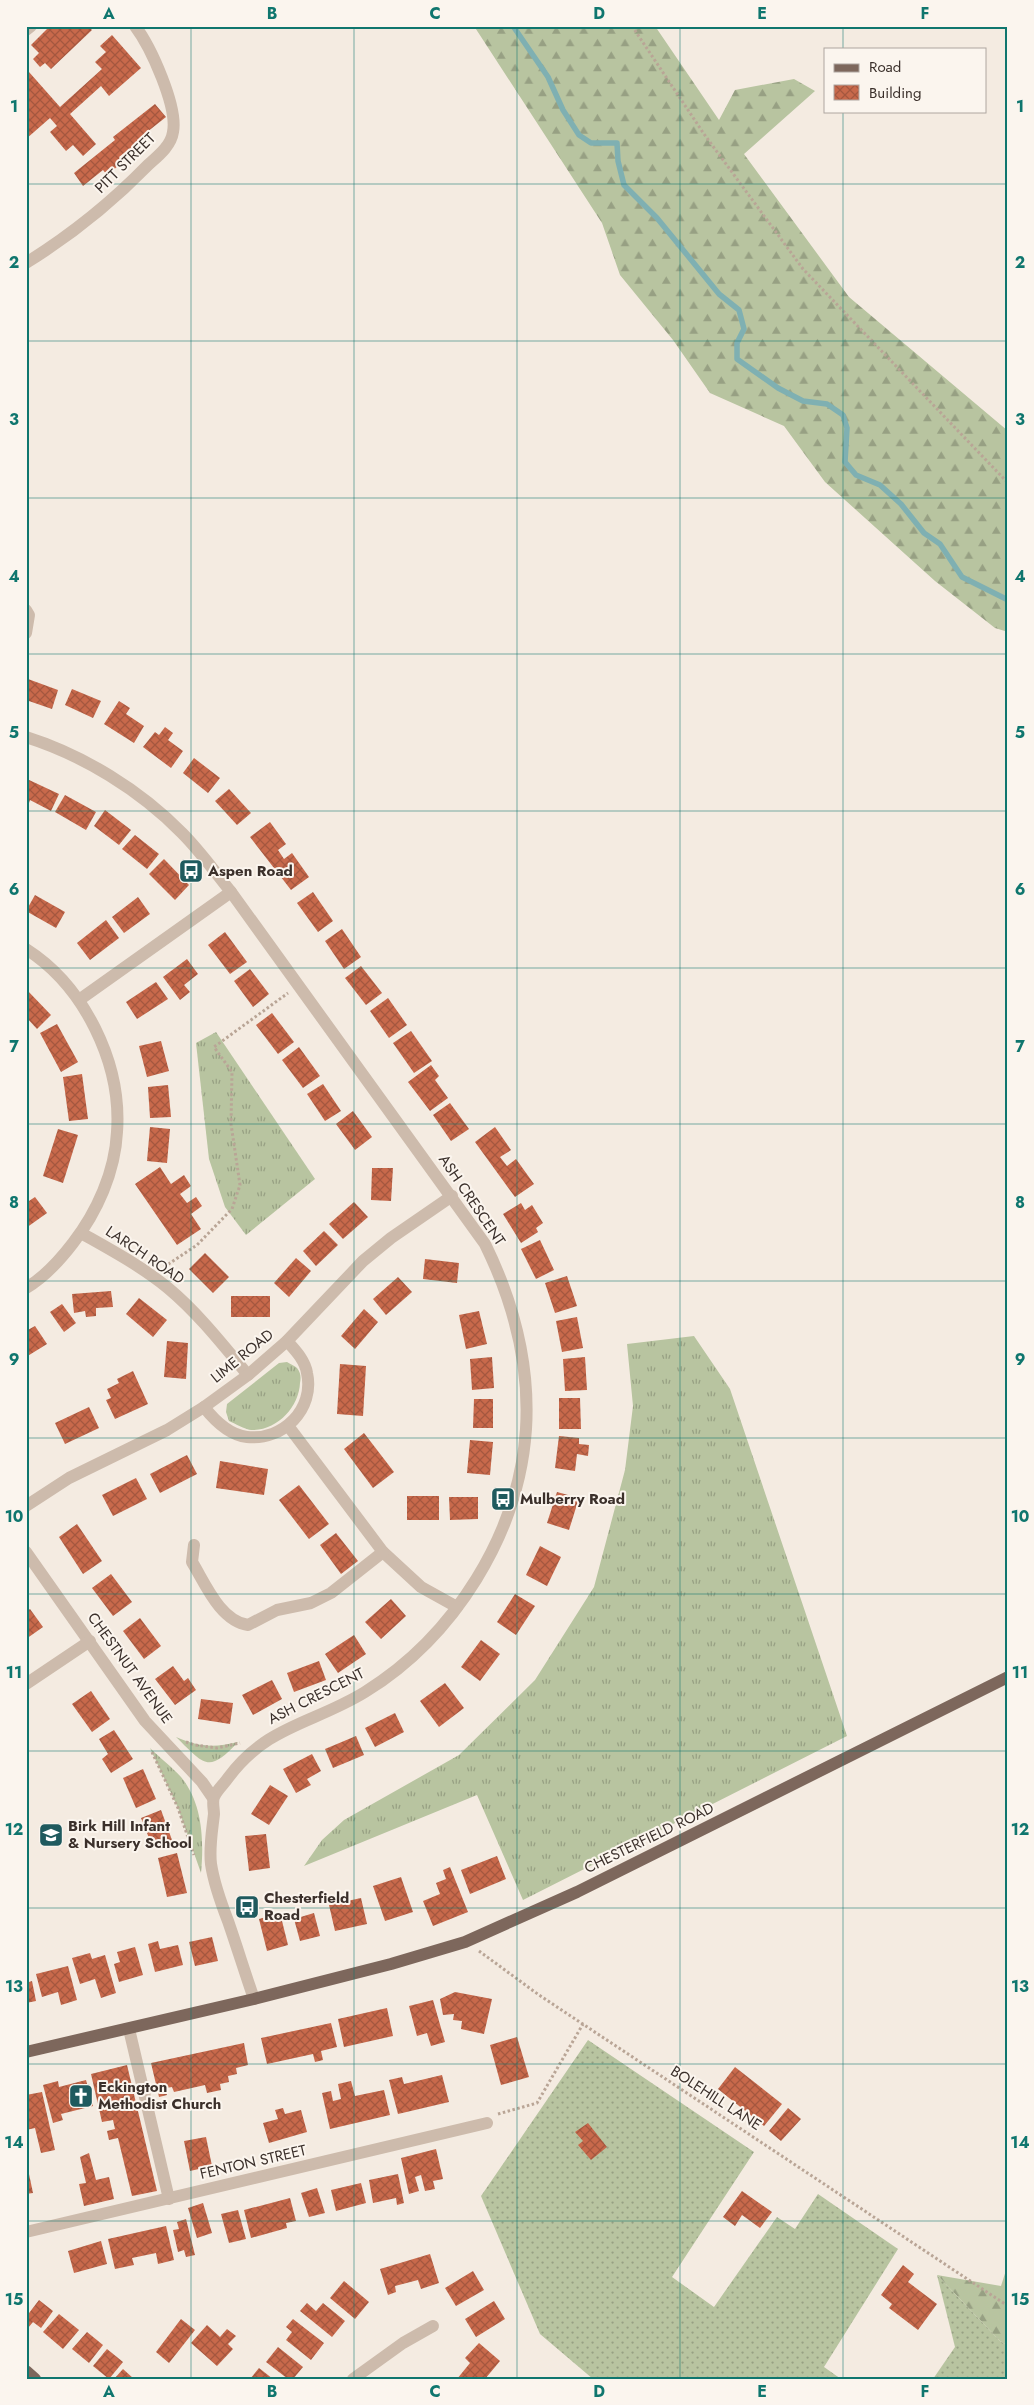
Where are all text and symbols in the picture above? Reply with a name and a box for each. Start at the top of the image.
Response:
text: A [102,2,115,25]
text: B [267,2,277,25]
text: C [429,2,441,25]
text: D [593,2,605,25]
text: E [757,2,767,25]
text: F [921,2,929,25]
legend [824,48,986,112]
text: Road [869,56,901,78]
text: Building [869,82,921,104]
text: 1 [10,95,18,118]
text: 1 [1016,95,1024,118]
street label: PITT STREET [90,128,160,198]
text: 2 [9,251,19,274]
text: 2 [1015,251,1025,274]
text: 3 [9,408,19,431]
text: 3 [1015,408,1025,431]
text: 4 [8,565,20,588]
text: 4 [1014,565,1026,588]
text: 5 [9,721,19,744]
text: 5 [1015,721,1025,744]
bus stop icon: Aspen Road [178,858,204,884]
place label: Aspen Road [207,860,293,882]
text: 6 [9,878,19,901]
text: 6 [1015,878,1025,901]
text: 7 [9,1035,19,1058]
text: 7 [1015,1035,1025,1058]
street label: ASH CRESCENT [433,1150,511,1250]
text: 8 [9,1191,19,1214]
text: 8 [1015,1191,1025,1214]
street label: LARCH ROAD [101,1220,189,1290]
street label: LIME ROAD [206,1324,278,1388]
text: 9 [9,1348,19,1371]
text: 9 [1015,1348,1025,1371]
bus stop icon: Mulberry Road [490,1486,516,1512]
place label: Mulberry Road [520,1488,625,1510]
text: 10 [5,1505,23,1528]
text: 10 [1011,1505,1029,1528]
street label: CHESTNUT AVENUE [82,1608,178,1728]
text: 11 [6,1661,22,1684]
text: 11 [1012,1661,1028,1684]
street label: ASH CRESCENT [264,1662,368,1730]
street label: CHESTERFIELD ROAD [580,1797,718,1879]
place label: Birk Hill Infant & Nursery School [68,1815,192,1854]
text: 12 [5,1818,23,1841]
text: 12 [1011,1818,1029,1841]
school or university icon: Birk Hill Infant & Nursery School [38,1822,64,1848]
place label: Chesterfield Road [264,1887,349,1926]
bus stop icon: Chesterfield Road [234,1894,260,1920]
text: 13 [5,1975,23,1998]
text: 13 [1011,1975,1029,1998]
street label: BOLEHILL LANE [666,2060,766,2136]
place label: Eckington Methodist Church [98,2076,221,2115]
church icon: Eckington Methodist Church [68,2083,94,2109]
text: 14 [4,2131,24,2154]
text: 14 [1010,2131,1030,2154]
street label: FENTON STREET [198,2139,308,2185]
text: 15 [5,2288,23,2311]
text: 15 [1011,2288,1029,2311]
text: A [102,2380,115,2403]
text: B [267,2380,277,2403]
text: C [429,2380,441,2403]
text: D [593,2380,605,2403]
text: E [757,2380,767,2403]
text: F [921,2380,929,2403]

